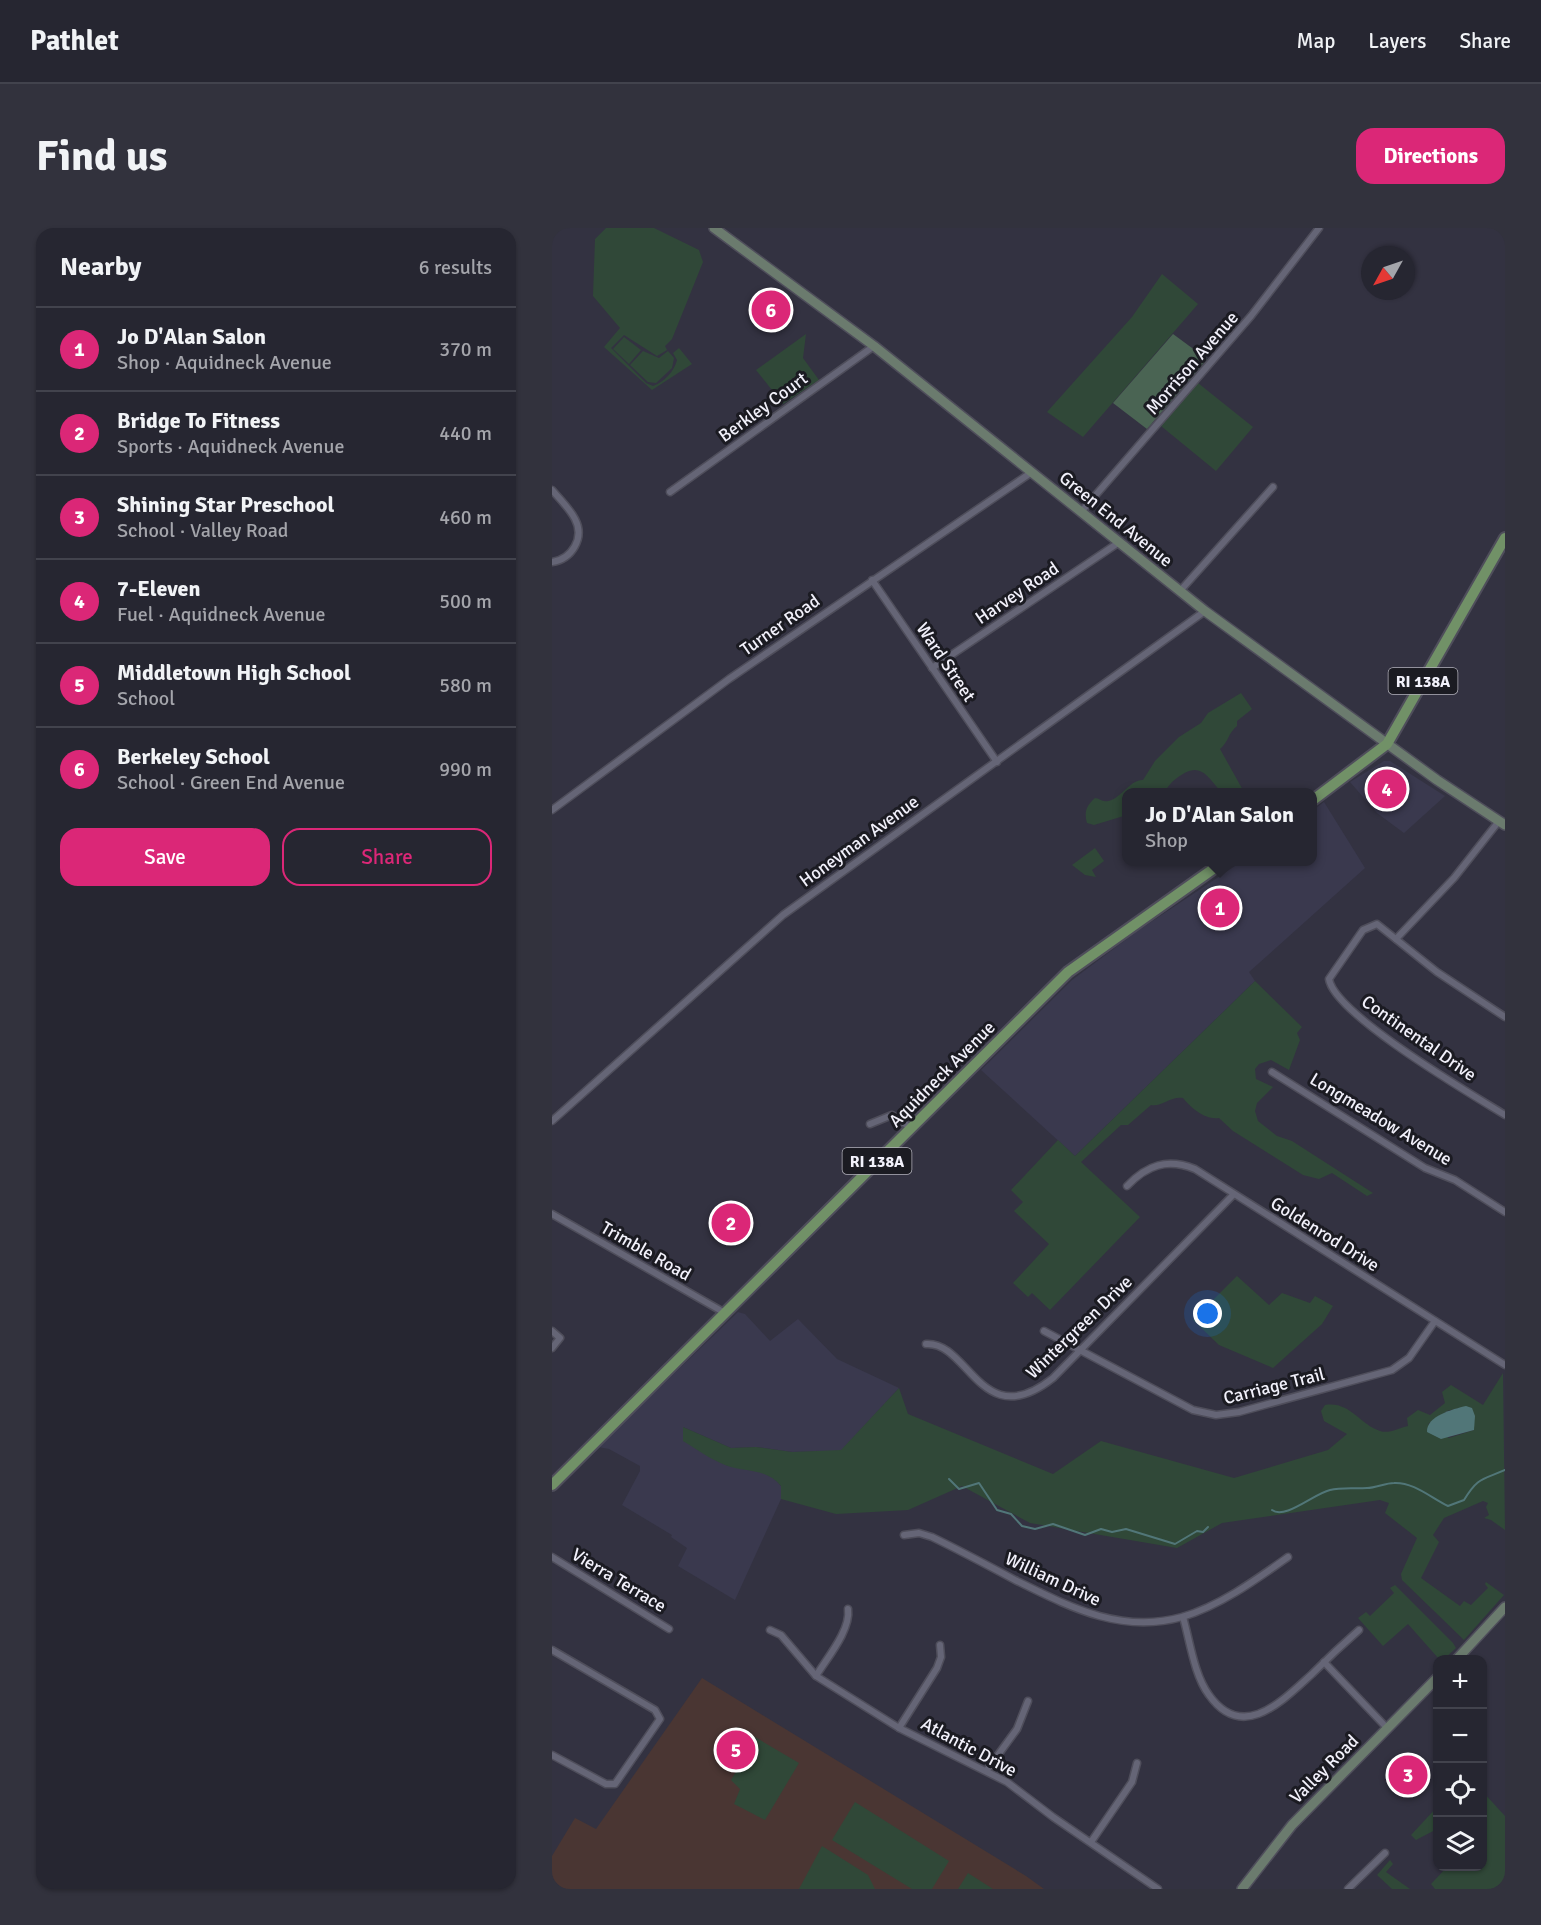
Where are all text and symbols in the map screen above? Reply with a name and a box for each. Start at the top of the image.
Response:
text: Pathlet [30,24,119,58]
text: Map [1297,28,1335,54]
text: Layers [1368,28,1426,54]
text: Share [1459,28,1511,54]
button: Directions [1356,128,1505,184]
text: Find us [36,131,167,182]
north arrow [1361,246,1415,300]
text: Nearby [60,251,141,283]
text: 6 results [419,255,492,280]
pin: 6 [752,288,790,332]
street label: Morrison Avenue [1141,307,1243,419]
text: Jo D'Alan Salon [117,323,266,350]
text: 1 [74,337,85,362]
text: 370 m [439,337,492,362]
text: Shop · Aquidneck Avenue [117,350,332,375]
street label: Berkley Court [714,367,812,447]
text: Bridge To Fitness [117,407,280,434]
text: 2 [74,421,85,446]
text: 440 m [439,421,492,446]
text: Sports · Aquidneck Avenue [117,434,344,459]
street label: Green End Avenue [1055,467,1177,571]
text: Shining Star Preschool [117,491,334,518]
text: 3 [74,505,85,530]
text: 460 m [439,505,492,530]
text: School · Valley Road [117,518,288,543]
street label: Harvey Road [971,557,1063,629]
text: 7-Eleven [117,575,200,602]
text: 4 [74,589,85,614]
text: 500 m [439,589,492,614]
street label: Turner Road [736,590,824,660]
text: Fuel · Aquidneck Avenue [117,602,325,627]
street label: Ward Street [912,618,980,706]
text: Middletown High School [117,659,351,686]
road number: RI 138A [1388,668,1458,694]
text: 5 [74,673,85,698]
text: 580 m [439,673,492,698]
text: School [117,686,175,711]
text: Berkeley School [117,743,270,770]
text: 6 [74,757,85,782]
text: 990 m [439,757,492,782]
pin: 4 [1368,766,1406,812]
text: School · Green End Avenue [117,770,345,795]
popup [1122,788,1317,866]
street label: Honeyman Avenue [795,790,923,892]
text: Jo D'Alan Salon [1145,801,1294,828]
button: Save [60,828,270,886]
button: Share [282,828,492,886]
text: Shop [1145,828,1188,853]
pin: 1 [1200,886,1240,930]
street label: Continental Drive [1357,990,1481,1086]
street label: Aquidneck Avenue [884,1016,1000,1132]
street label: Longmeadow Avenue [1306,1068,1456,1170]
road number: RI 138A [842,1148,912,1174]
street label: Goldenrod Drive [1267,1192,1383,1276]
pin: 2 [712,1200,750,1246]
street label: Trimble Road [597,1216,695,1286]
street label: Wintergreen Drive [1021,1271,1137,1383]
your location [1193,1299,1222,1328]
street label: Carriage Trail [1221,1363,1327,1409]
street label: Vierra Terrace [568,1543,670,1617]
street label: William Drive [1002,1547,1104,1611]
map controls [1433,1655,1487,1871]
button: + [1433,1655,1487,1709]
button: − [1433,1709,1487,1763]
street label: Atlantic Drive [917,1713,1021,1781]
pin: 5 [716,1728,756,1772]
street label: Valley Road [1285,1730,1363,1808]
pin: 3 [1388,1752,1428,1798]
button: locate [1433,1763,1487,1817]
button: layers [1433,1817,1487,1871]

